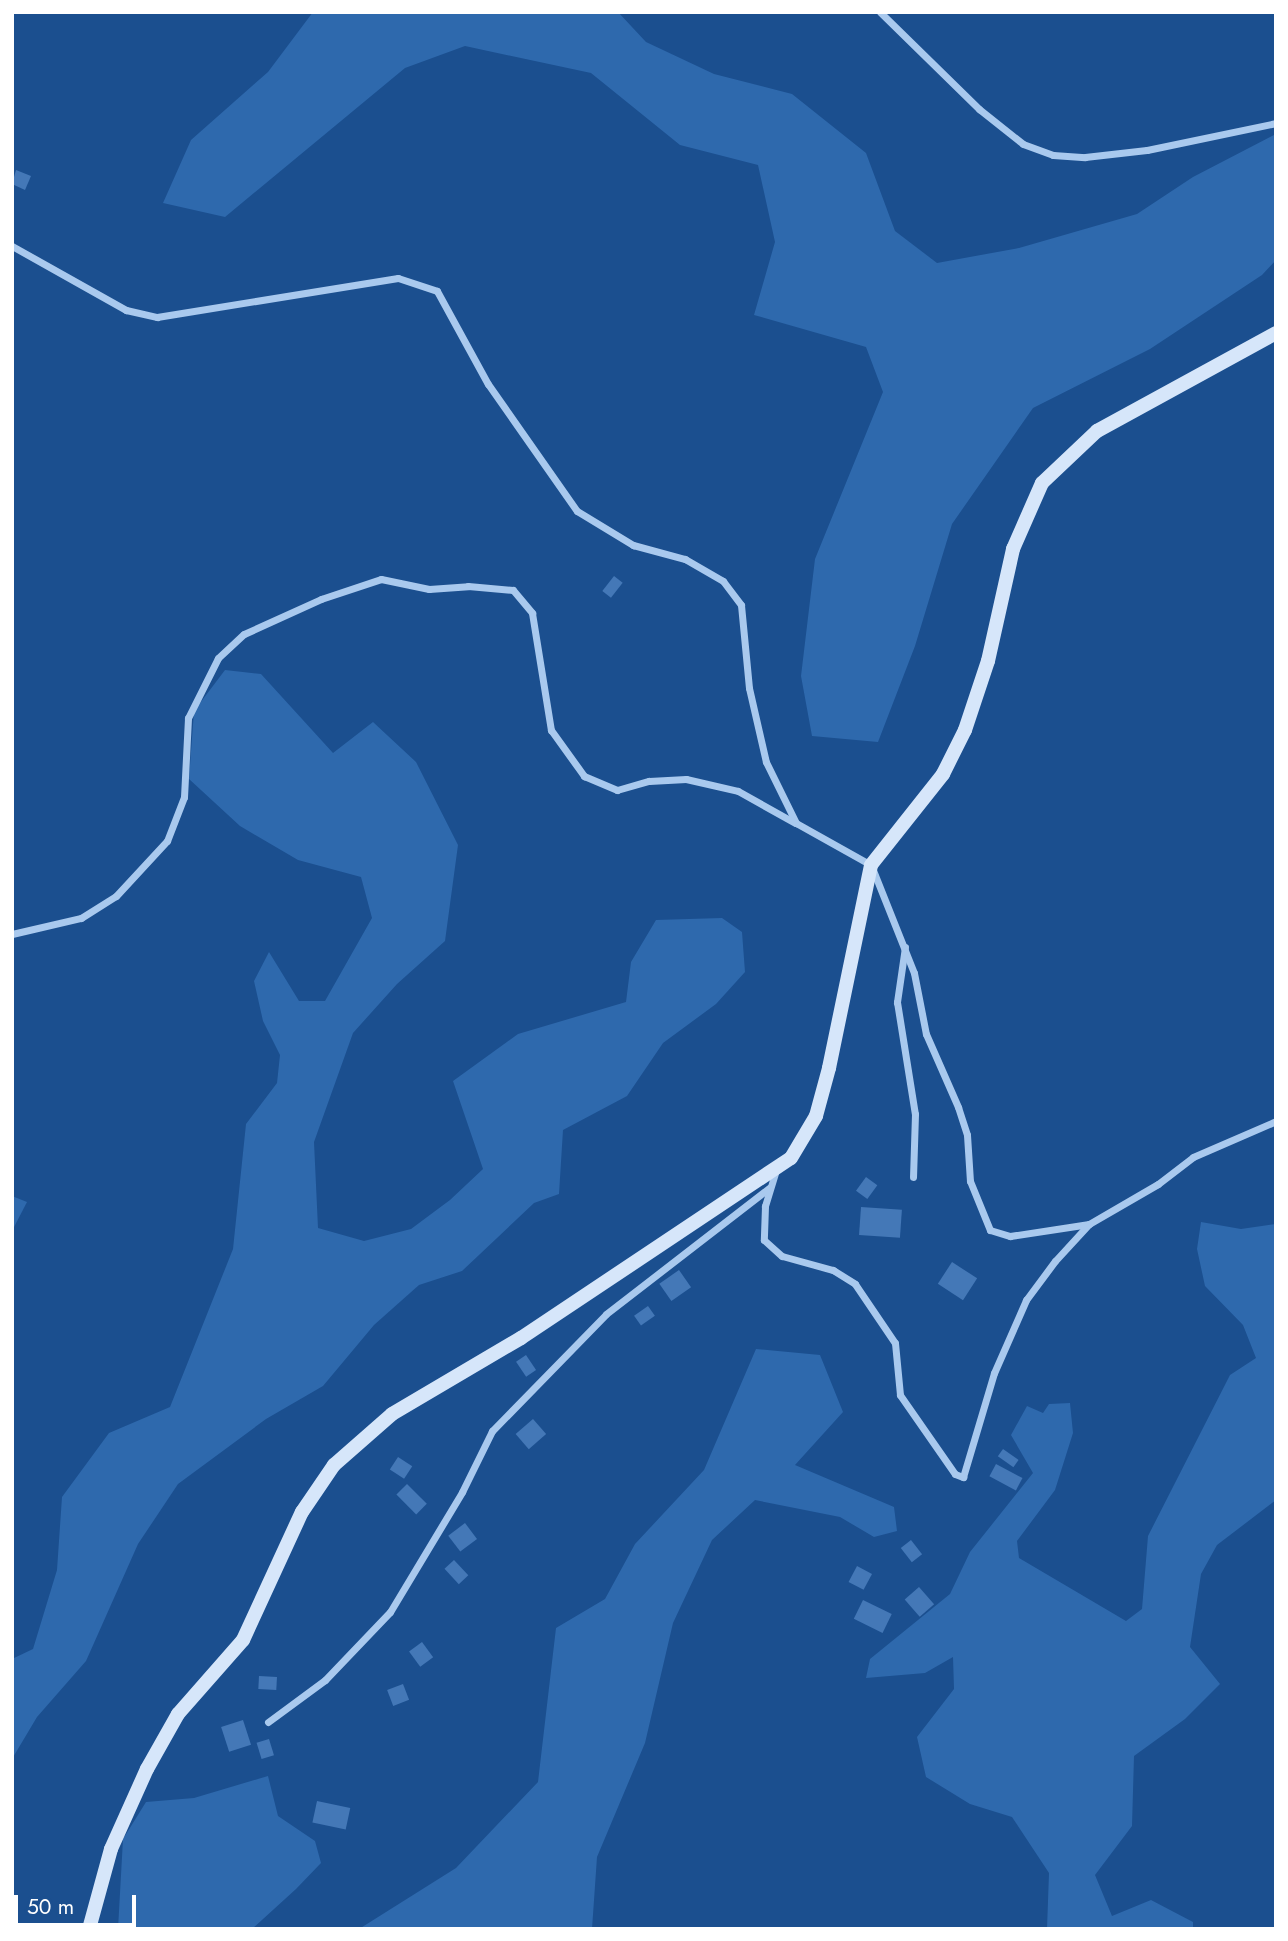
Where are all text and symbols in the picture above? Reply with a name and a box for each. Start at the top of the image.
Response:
scale bar [18,1882,140,1926]
text: 50 m [27,1892,74,1922]

